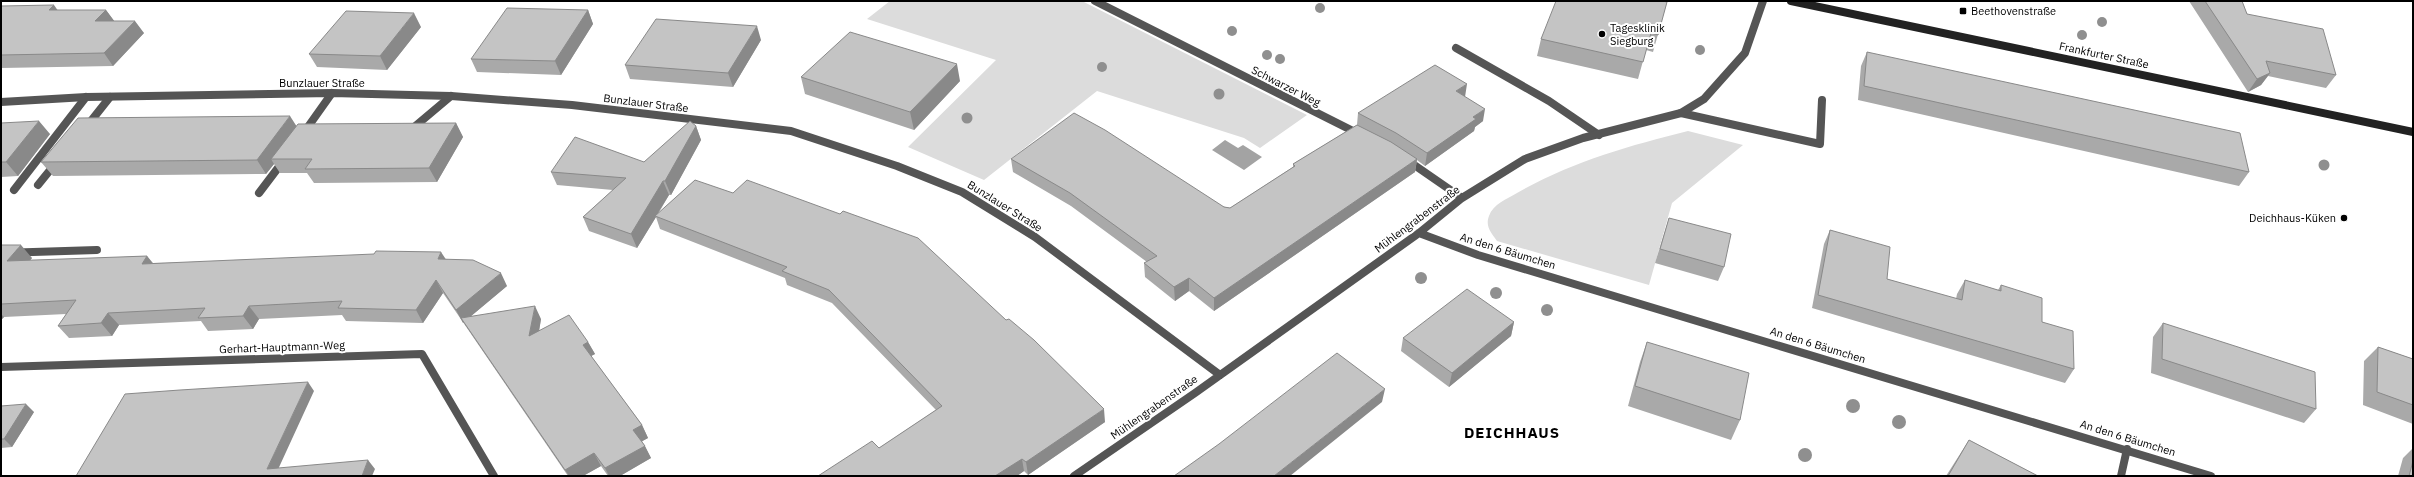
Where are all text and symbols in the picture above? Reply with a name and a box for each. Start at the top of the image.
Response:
place label: Beethovenstraße [1971,4,2056,18]
marker: Beethovenstraße [1958,6,1968,16]
place label: Tagesklinik Siegburg [1610,21,1665,48]
marker: Tagesklinik Siegburg [1597,29,1607,39]
street label: Frankfurter Straße [2058,39,2150,71]
street label: Schwarzer Weg [1249,63,1323,109]
street label: Bunzlauer Straße [279,76,365,90]
street label: Bunzlauer Straße [603,91,689,115]
street label: Bunzlauer Straße [965,177,1045,235]
street label: Mühlengrabenstraße [1372,182,1462,256]
place label: Deichhaus-Küken [2249,211,2336,225]
marker: Deichhaus-Küken [2339,213,2349,223]
street label: An den 6 Bäumchen [1458,230,1558,272]
street label: An den 6 Bäumchen [1768,324,1868,366]
street label: Gerhart-Hauptmann-Weg [219,338,345,356]
street label: Mühlengrabenstraße [1108,372,1200,442]
street label: An den 6 Bäumchen [2078,417,2178,459]
district label: DEICHHAUS [1464,423,1560,442]

